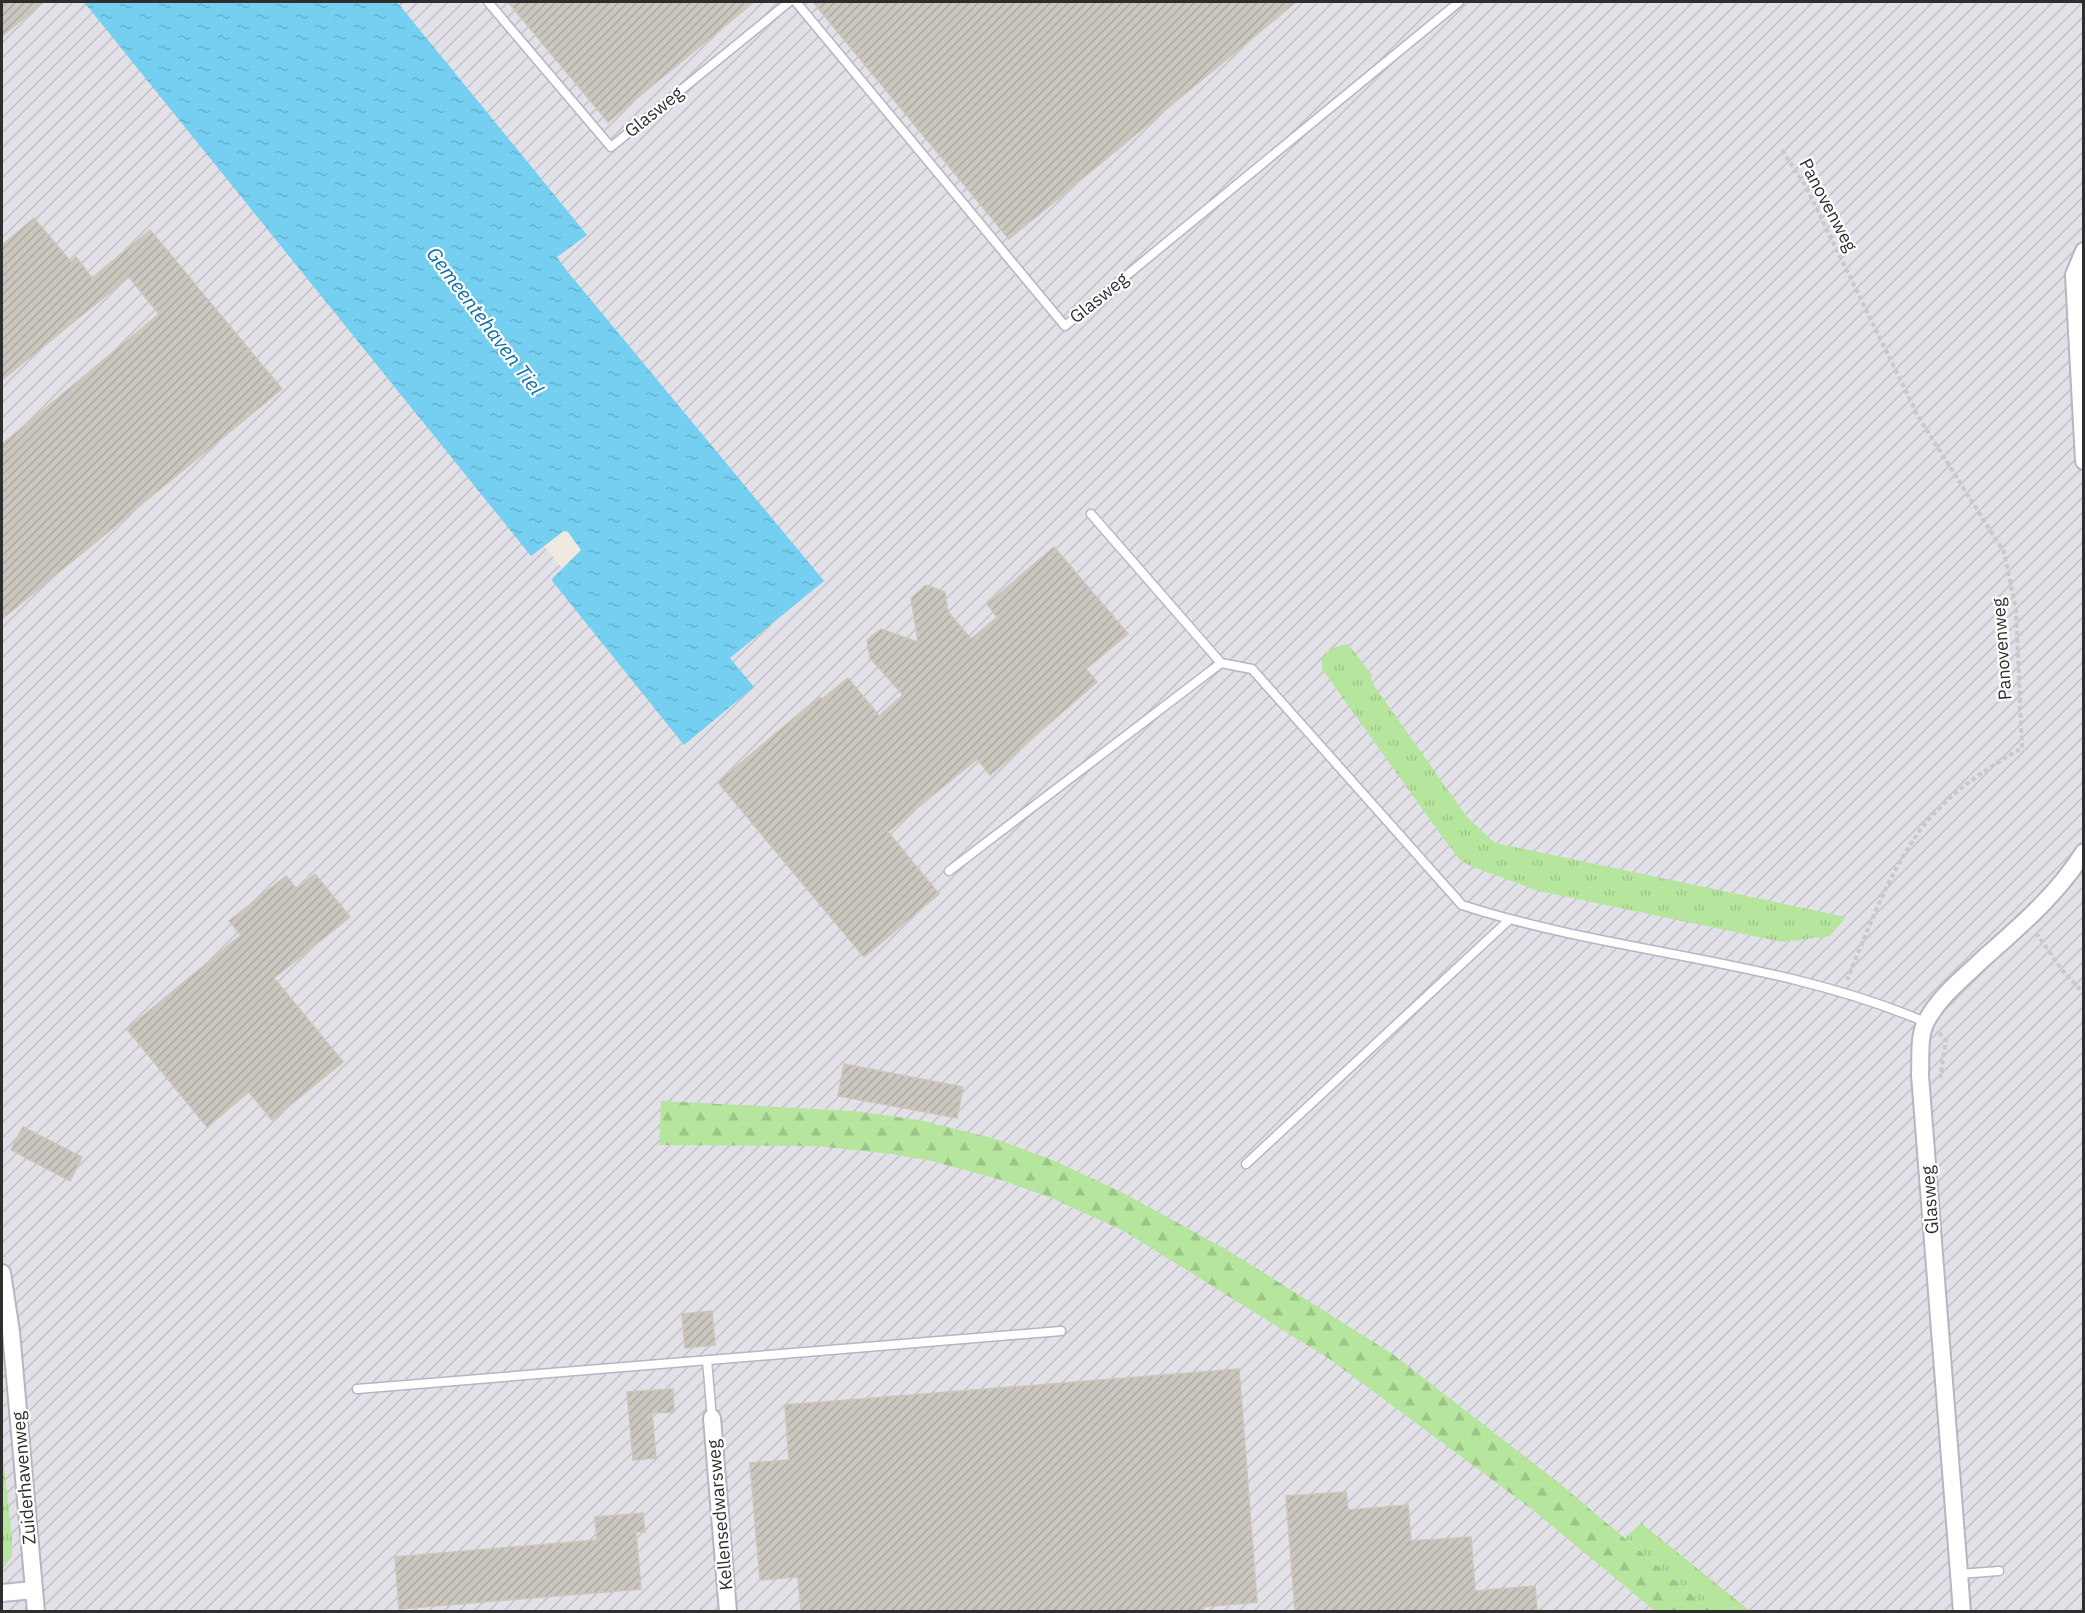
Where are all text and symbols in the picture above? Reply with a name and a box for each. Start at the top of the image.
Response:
street label: Glasweg [620,81,688,142]
street label: Panovenweg [1794,154,1863,256]
water label: Gemeentehaven Tiel [421,241,551,401]
street label: Glasweg [1065,267,1133,328]
street label: Panovenweg [1986,597,2017,701]
street label: Glasweg [1916,1164,1943,1235]
street label: Zuiderhavenweg [6,1410,41,1546]
street label: Kellensedwarsweg [701,1438,738,1591]

